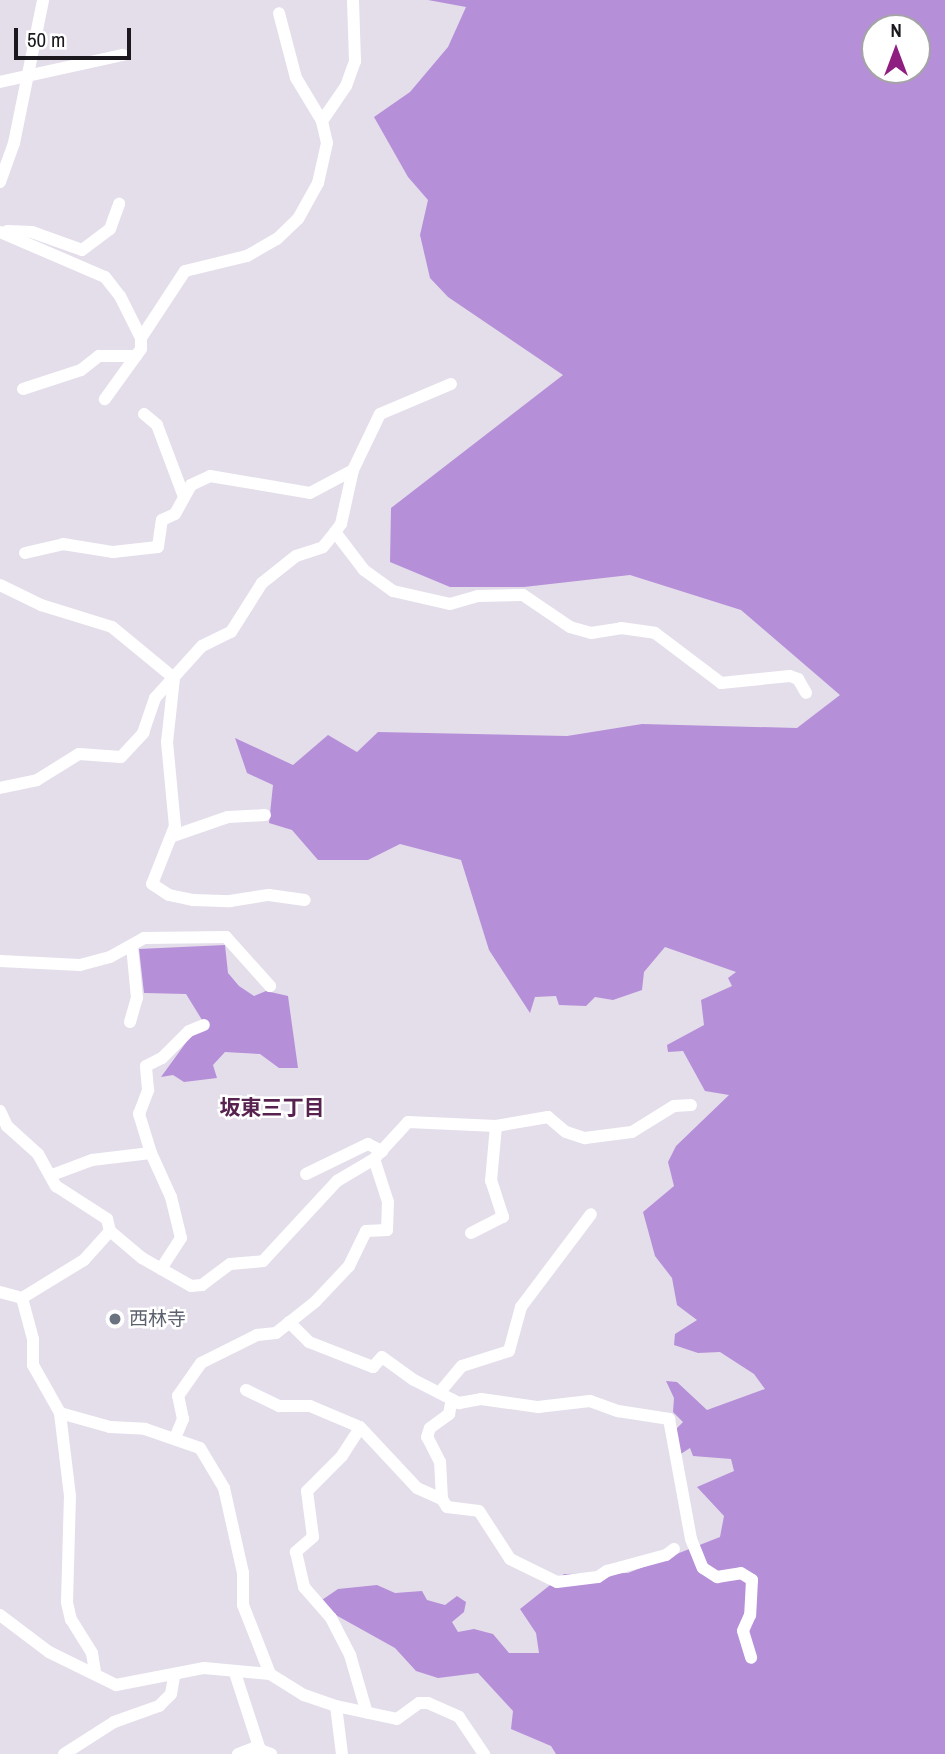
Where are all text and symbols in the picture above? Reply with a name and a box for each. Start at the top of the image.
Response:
scale bar [18,14,135,58]
north arrow [861,14,931,84]
text: N [890,17,902,43]
text: 50 m [27,25,65,54]
district label: 坂東三丁目 [220,1095,324,1121]
place label: 西林寺 [129,1308,186,1330]
marker: 西林寺 [107,1311,123,1327]

